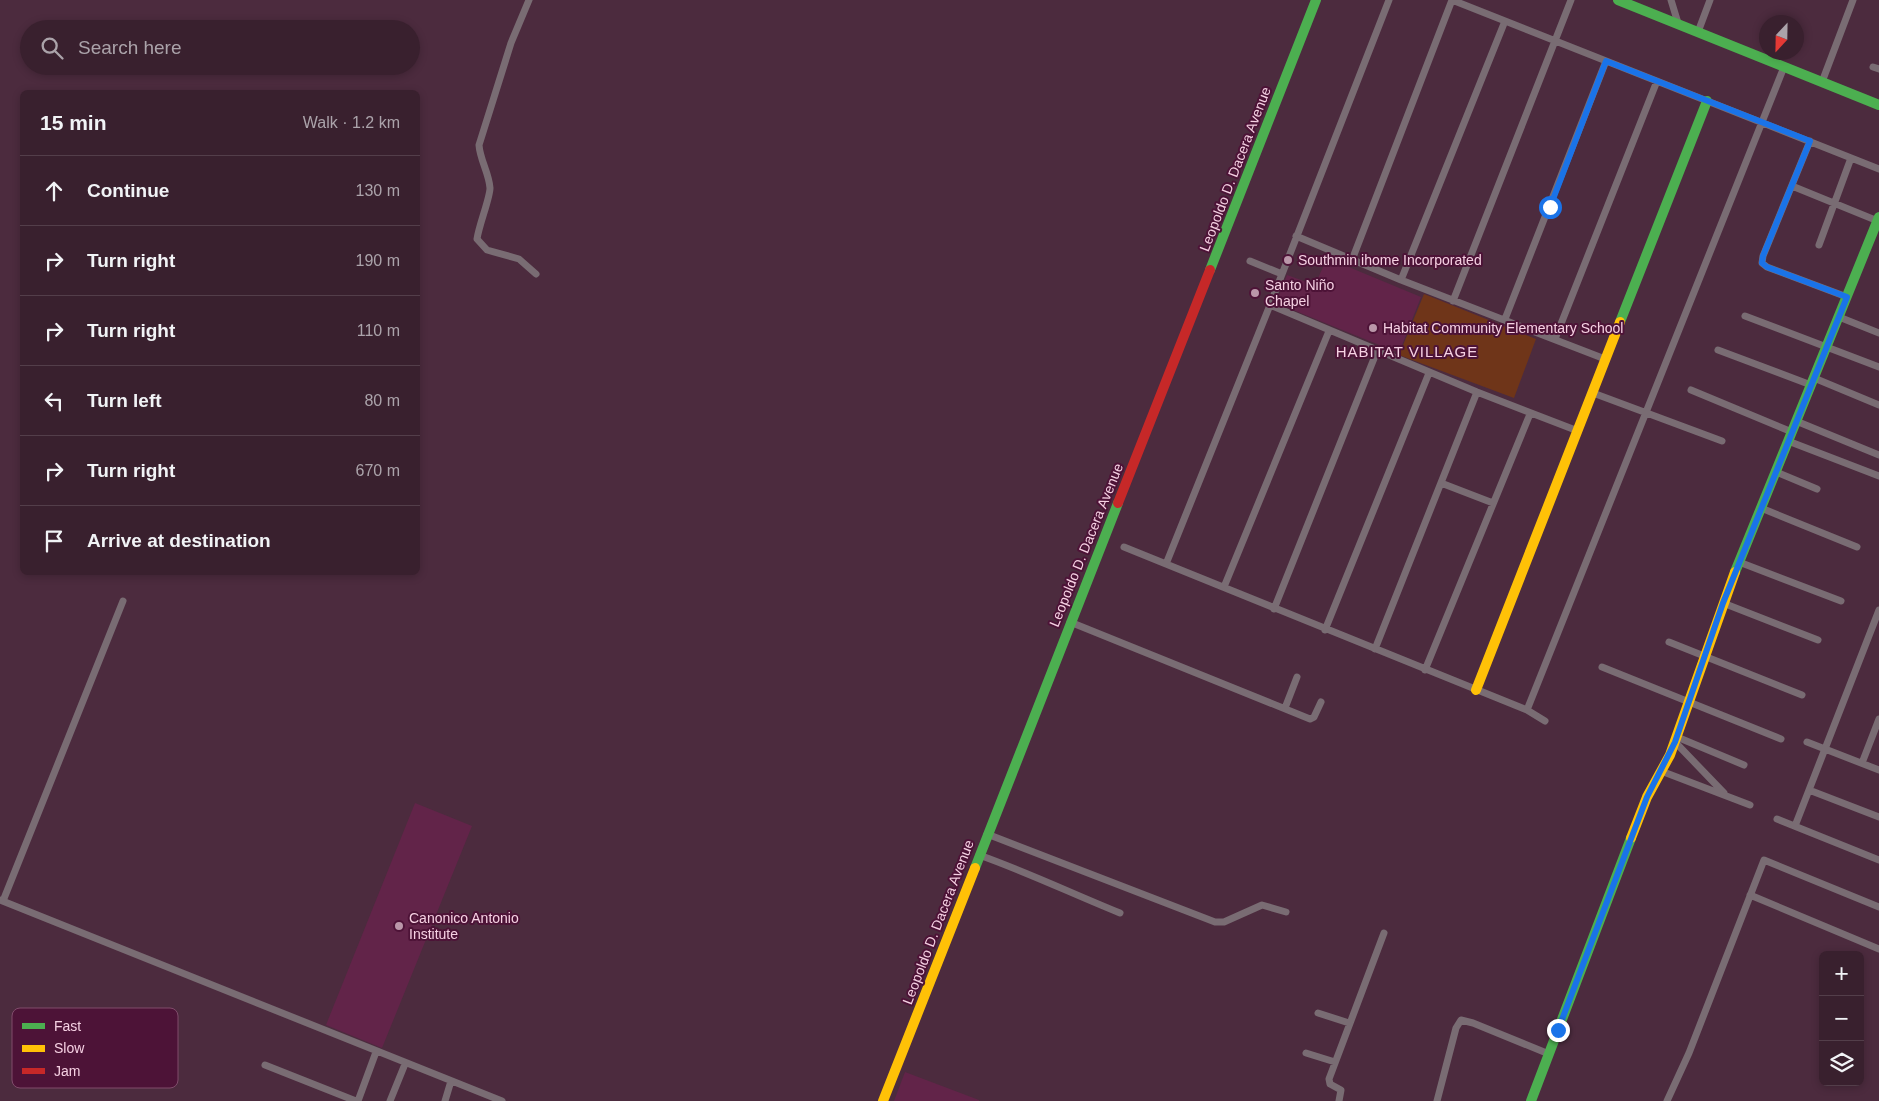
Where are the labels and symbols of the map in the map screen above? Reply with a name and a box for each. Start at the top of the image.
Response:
north arrow [1759,15,1804,60]
street label: Leopoldo D. Dacera Avenue [1196,84,1274,253]
route start [1539,196,1562,219]
place label: Southmin ihome Incorporated [1298,252,1482,268]
marker: Southmin ihome Incorporated [1282,254,1294,266]
place label: Santo Niño Chapel [1265,277,1334,309]
marker: Santo Niño Chapel [1249,287,1261,299]
place label: Habitat Community Elementary School [1383,320,1623,336]
marker: Habitat Community Elementary School [1367,322,1379,334]
district label: HABITAT VILLAGE [1336,343,1478,360]
street label: Leopoldo D. Dacera Avenue [1046,461,1126,629]
street label: Leopoldo D. Dacera Avenue [899,837,977,1006]
place label: Canonico Antonio Institute [409,910,519,942]
marker: Canonico Antonio Institute [393,920,405,932]
legend [12,1008,178,1088]
text: Fast [54,1018,81,1034]
route end [1547,1019,1570,1042]
text: Slow [54,1040,85,1056]
text: Jam [54,1063,80,1079]

